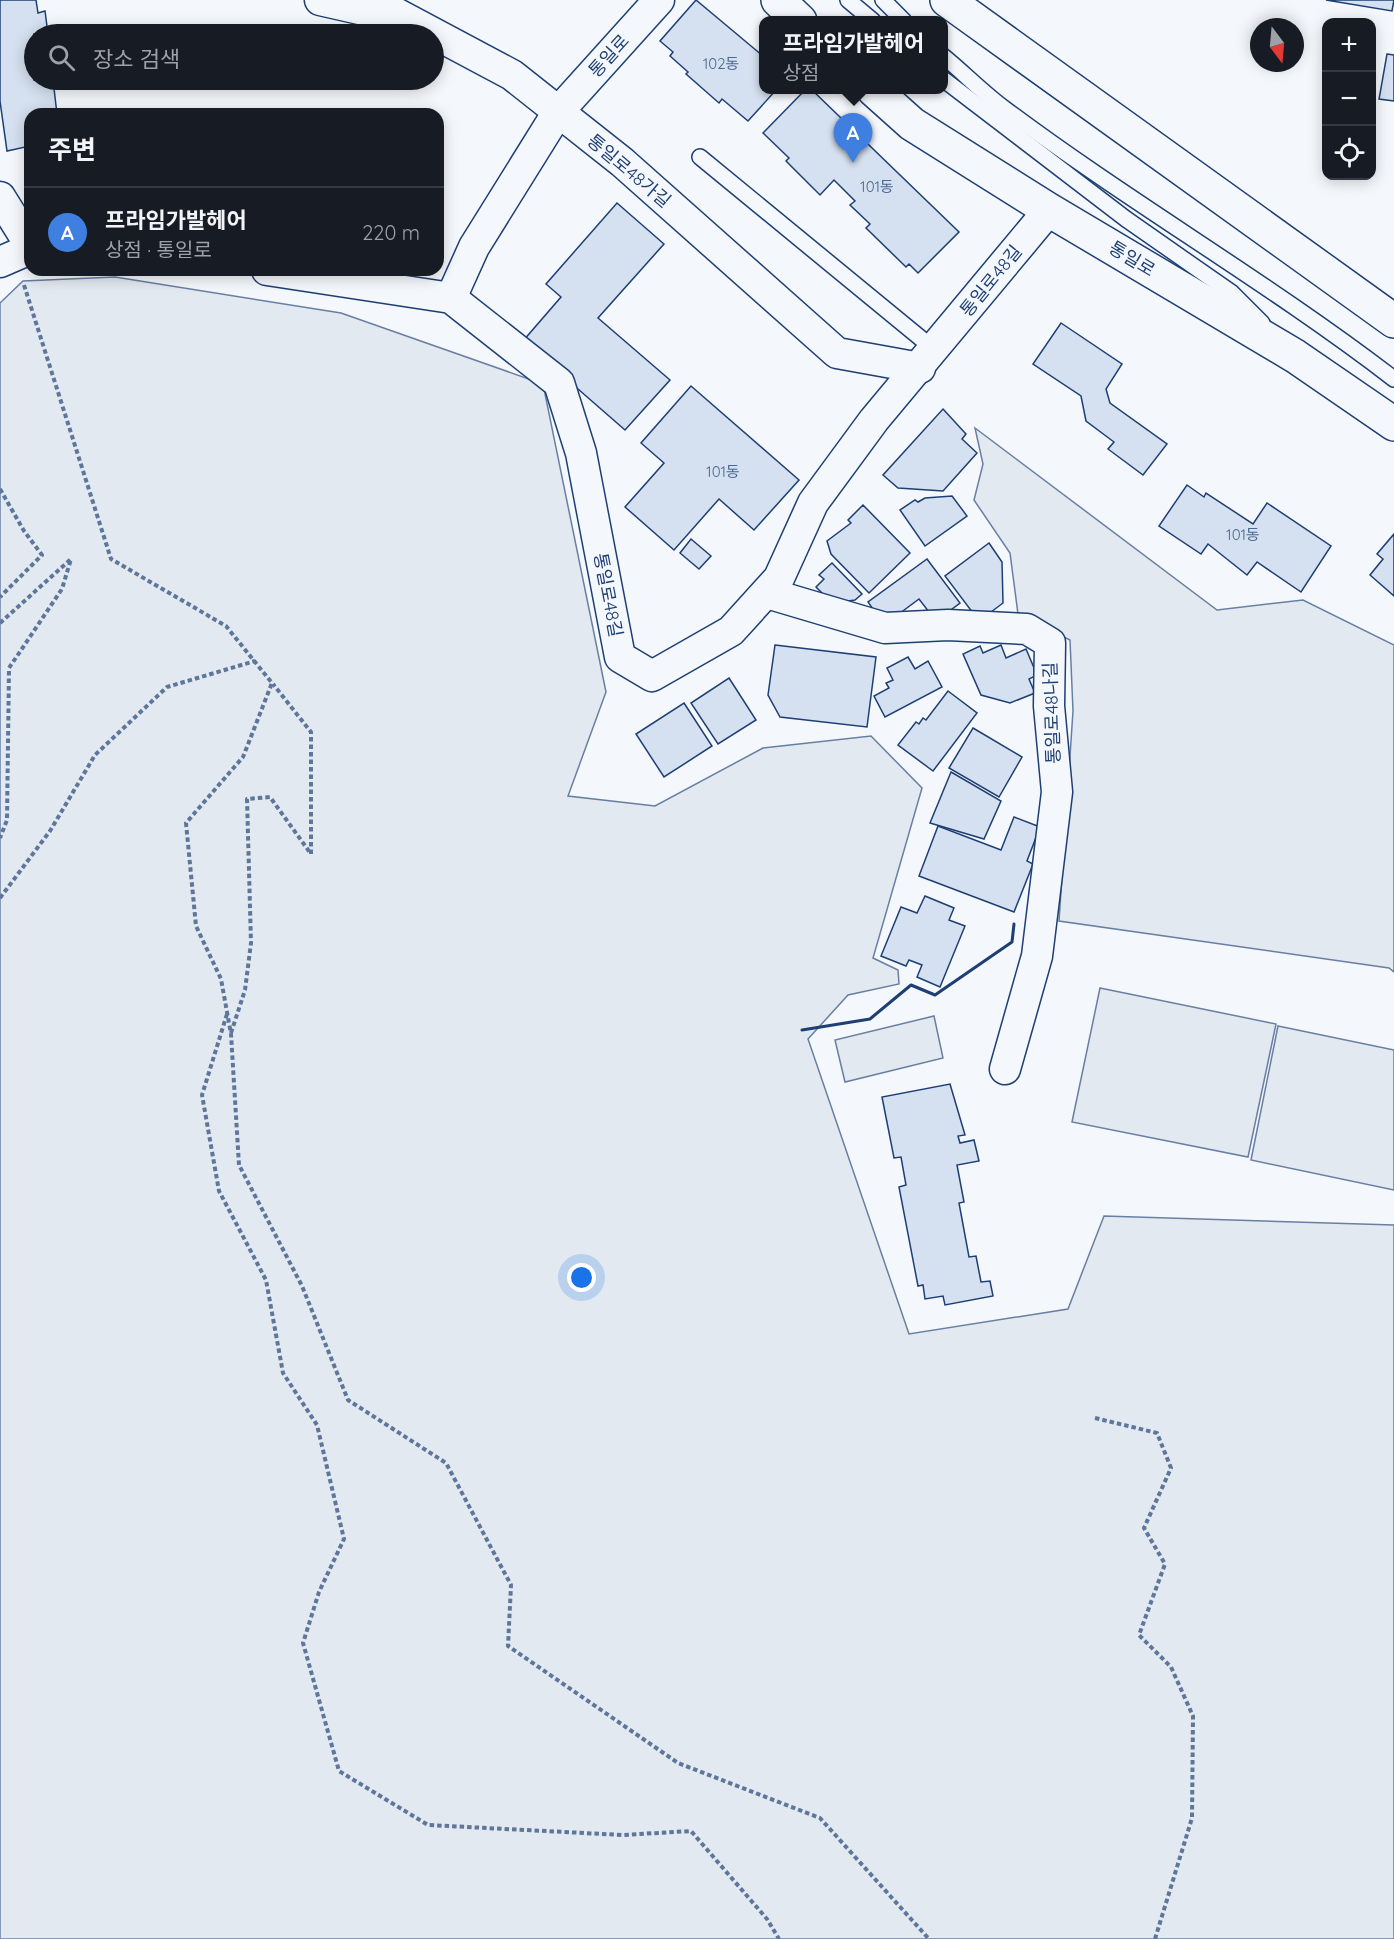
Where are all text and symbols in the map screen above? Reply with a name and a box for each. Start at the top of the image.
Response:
popup [759,16,948,94]
north arrow [1250,18,1304,72]
map controls [1322,18,1376,180]
button: + [1322,18,1376,72]
search box [24,24,444,90]
text: 프라임가발헤어 [783,29,924,57]
street label: 통일로 [583,30,634,82]
icon: search [45,41,78,74]
text: 장소 검색 [93,45,180,73]
house number: 102동 [703,54,739,73]
text: 상점 [783,60,819,85]
button: − [1322,72,1376,126]
pin: A [834,114,872,163]
button: locate [1322,126,1376,180]
street label: 통일로48가길 [583,129,676,212]
text: 주변 [48,133,96,166]
house number: 101동 [860,177,894,196]
text: 프라임가발헤어 [105,206,247,234]
text: A [61,220,74,245]
text: 220 m [362,220,420,245]
street label: 통일로 [1105,236,1159,281]
text: 상점 · 통일로 [105,237,212,262]
street label: 통일로48길 [955,240,1026,321]
house number: 101동 [706,462,740,481]
house number: 101동 [1226,525,1260,544]
street label: 통일로48길 [589,551,628,639]
street label: 통일로48나길 [1038,662,1065,764]
your location [567,1263,596,1292]

